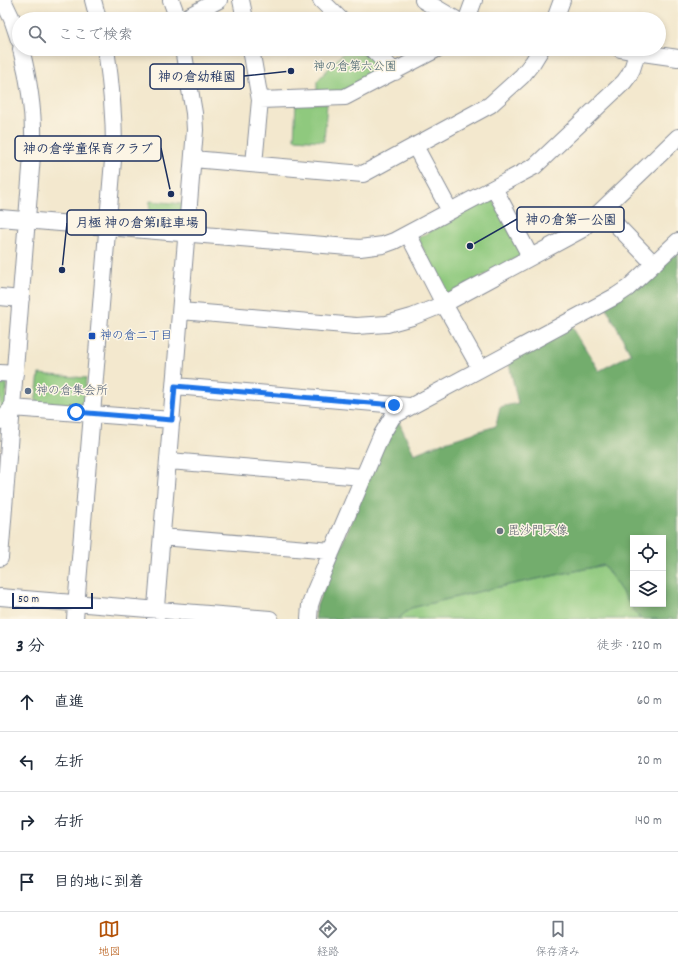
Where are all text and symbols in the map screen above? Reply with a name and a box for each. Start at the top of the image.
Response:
search box [12,12,666,56]
icon: search [26,23,48,45]
text: ここで検索 [58,25,133,47]
park label: 神の倉第六公園 [313,59,397,76]
callout: 神の倉幼稚園 [150,64,244,89]
text: 神の倉幼稚園 [158,69,236,88]
callout: 神の倉学童保育クラブ [15,136,161,161]
text: 神の倉学童保育クラブ [23,141,153,160]
callout: 神の倉第一公園 [517,207,624,232]
callout: 月極 神の倉第1駐車場 [67,210,206,235]
text: 神の倉第一公園 [525,212,617,231]
text: 月極 神の倉第1駐車場 [76,215,198,234]
place label: 神の倉二丁目 [100,328,172,345]
marker: 神の倉二丁目 [87,331,97,341]
place label: 神の倉集会所 [36,383,108,400]
marker: 神の倉集会所 [23,386,33,396]
route end [385,396,403,414]
route start [67,403,85,421]
place label: 毘沙門天像 [508,523,568,540]
marker: 毘沙門天像 [495,526,505,536]
map controls [630,535,666,607]
button: locate [630,535,666,571]
button: layers [630,571,666,607]
scale bar [12,591,93,610]
text: 50 m [18,592,39,608]
text: 3 分 [16,636,44,660]
text: 徒歩 · 220 m [597,637,662,656]
icon: ahead [16,691,38,713]
text: 直進 [54,692,84,714]
text: 60 m [637,692,662,711]
icon: left [16,751,38,773]
text: 左折 [54,752,84,774]
text: 20 m [637,752,662,771]
icon: right [16,811,38,833]
text: 右折 [54,812,84,834]
text: 140 m [635,812,662,831]
icon: arrive [16,871,38,893]
text: 目的地に到着 [54,872,144,894]
tab: 地図 [98,918,120,961]
tab: 経路 [317,918,339,961]
tab: 保存済み [536,918,580,961]

